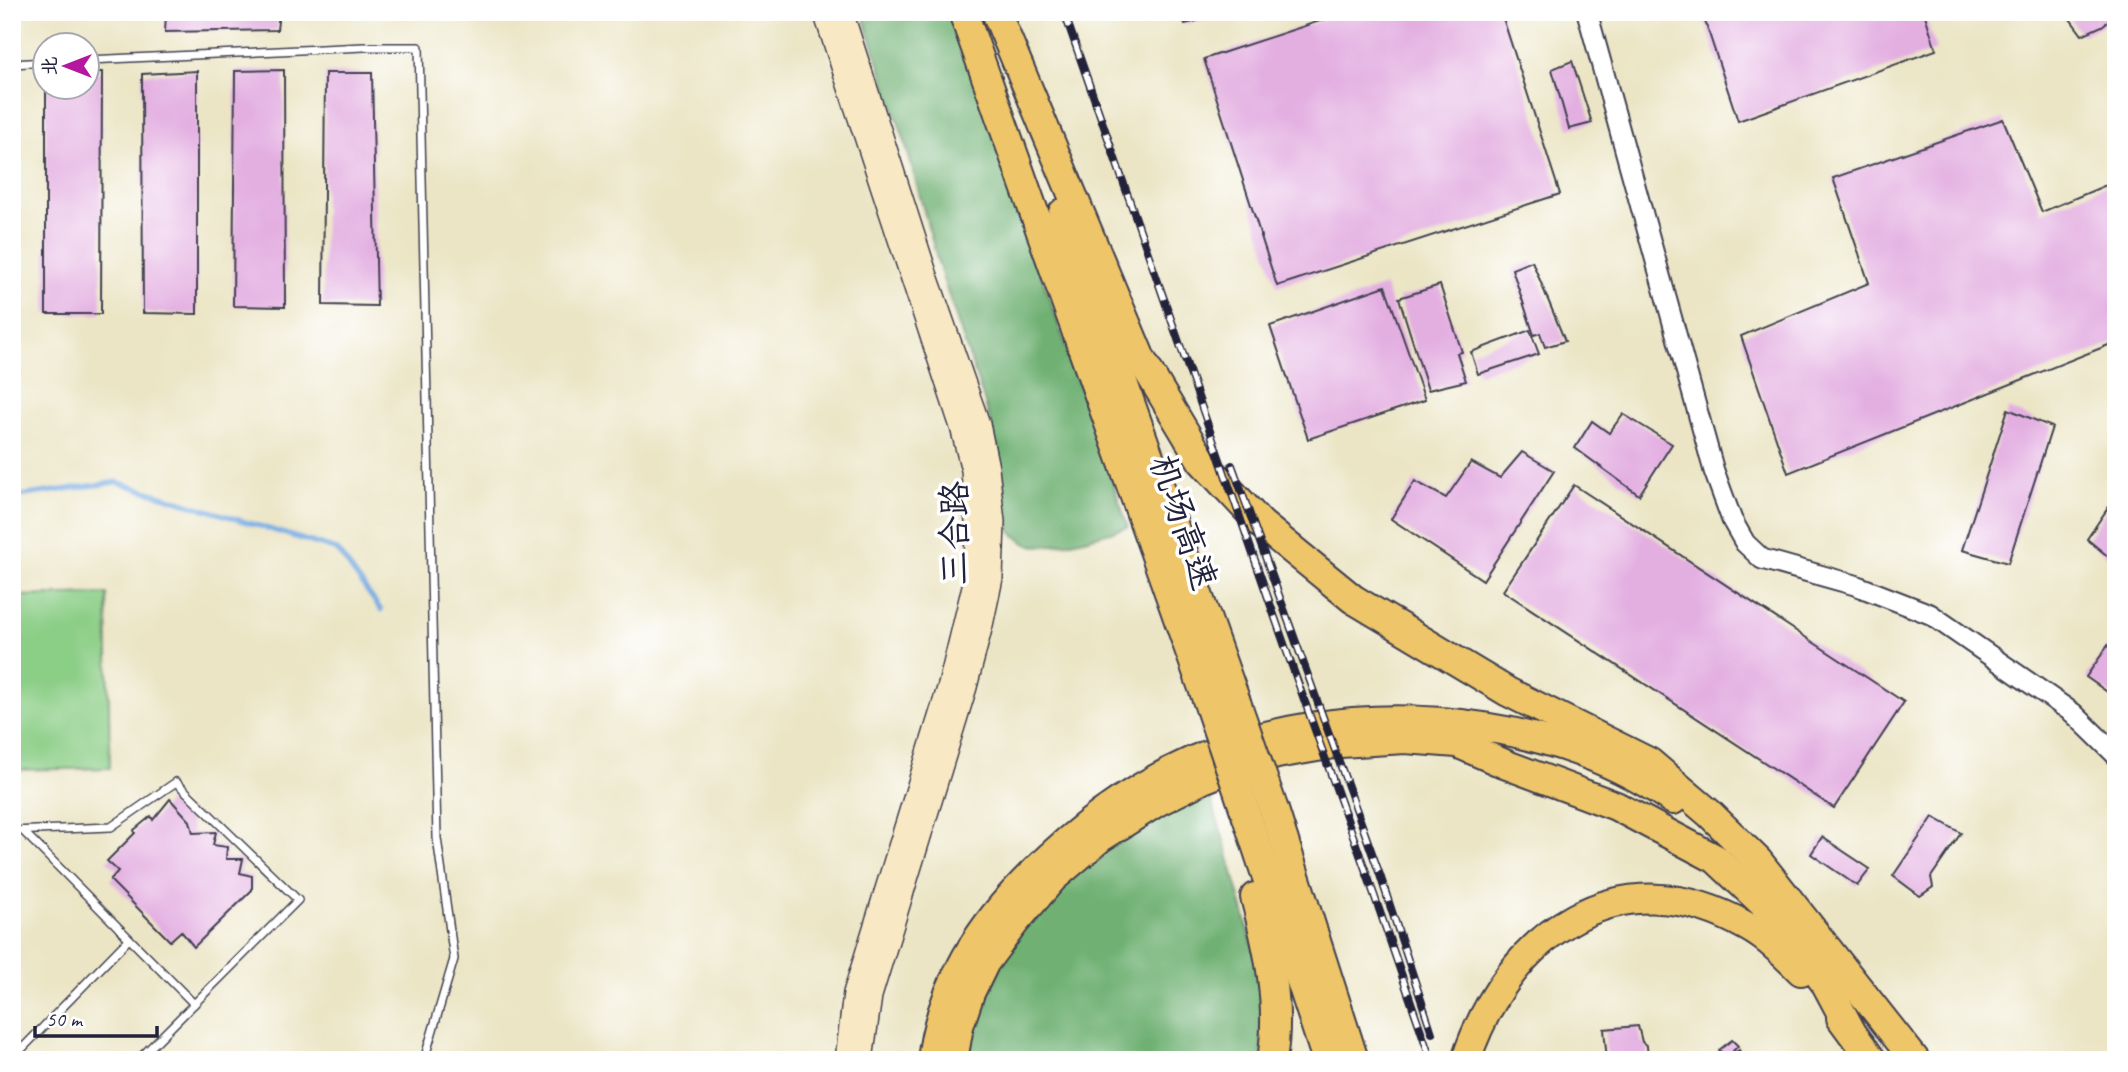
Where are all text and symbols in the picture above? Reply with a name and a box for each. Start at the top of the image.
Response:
north arrow [32,32,102,102]
text: 北 [38,56,62,76]
street label: 机场高速 [1139,449,1228,596]
street label: 三合路 [932,480,977,586]
scale bar [35,995,158,1039]
text: 50 m [46,1006,84,1032]

